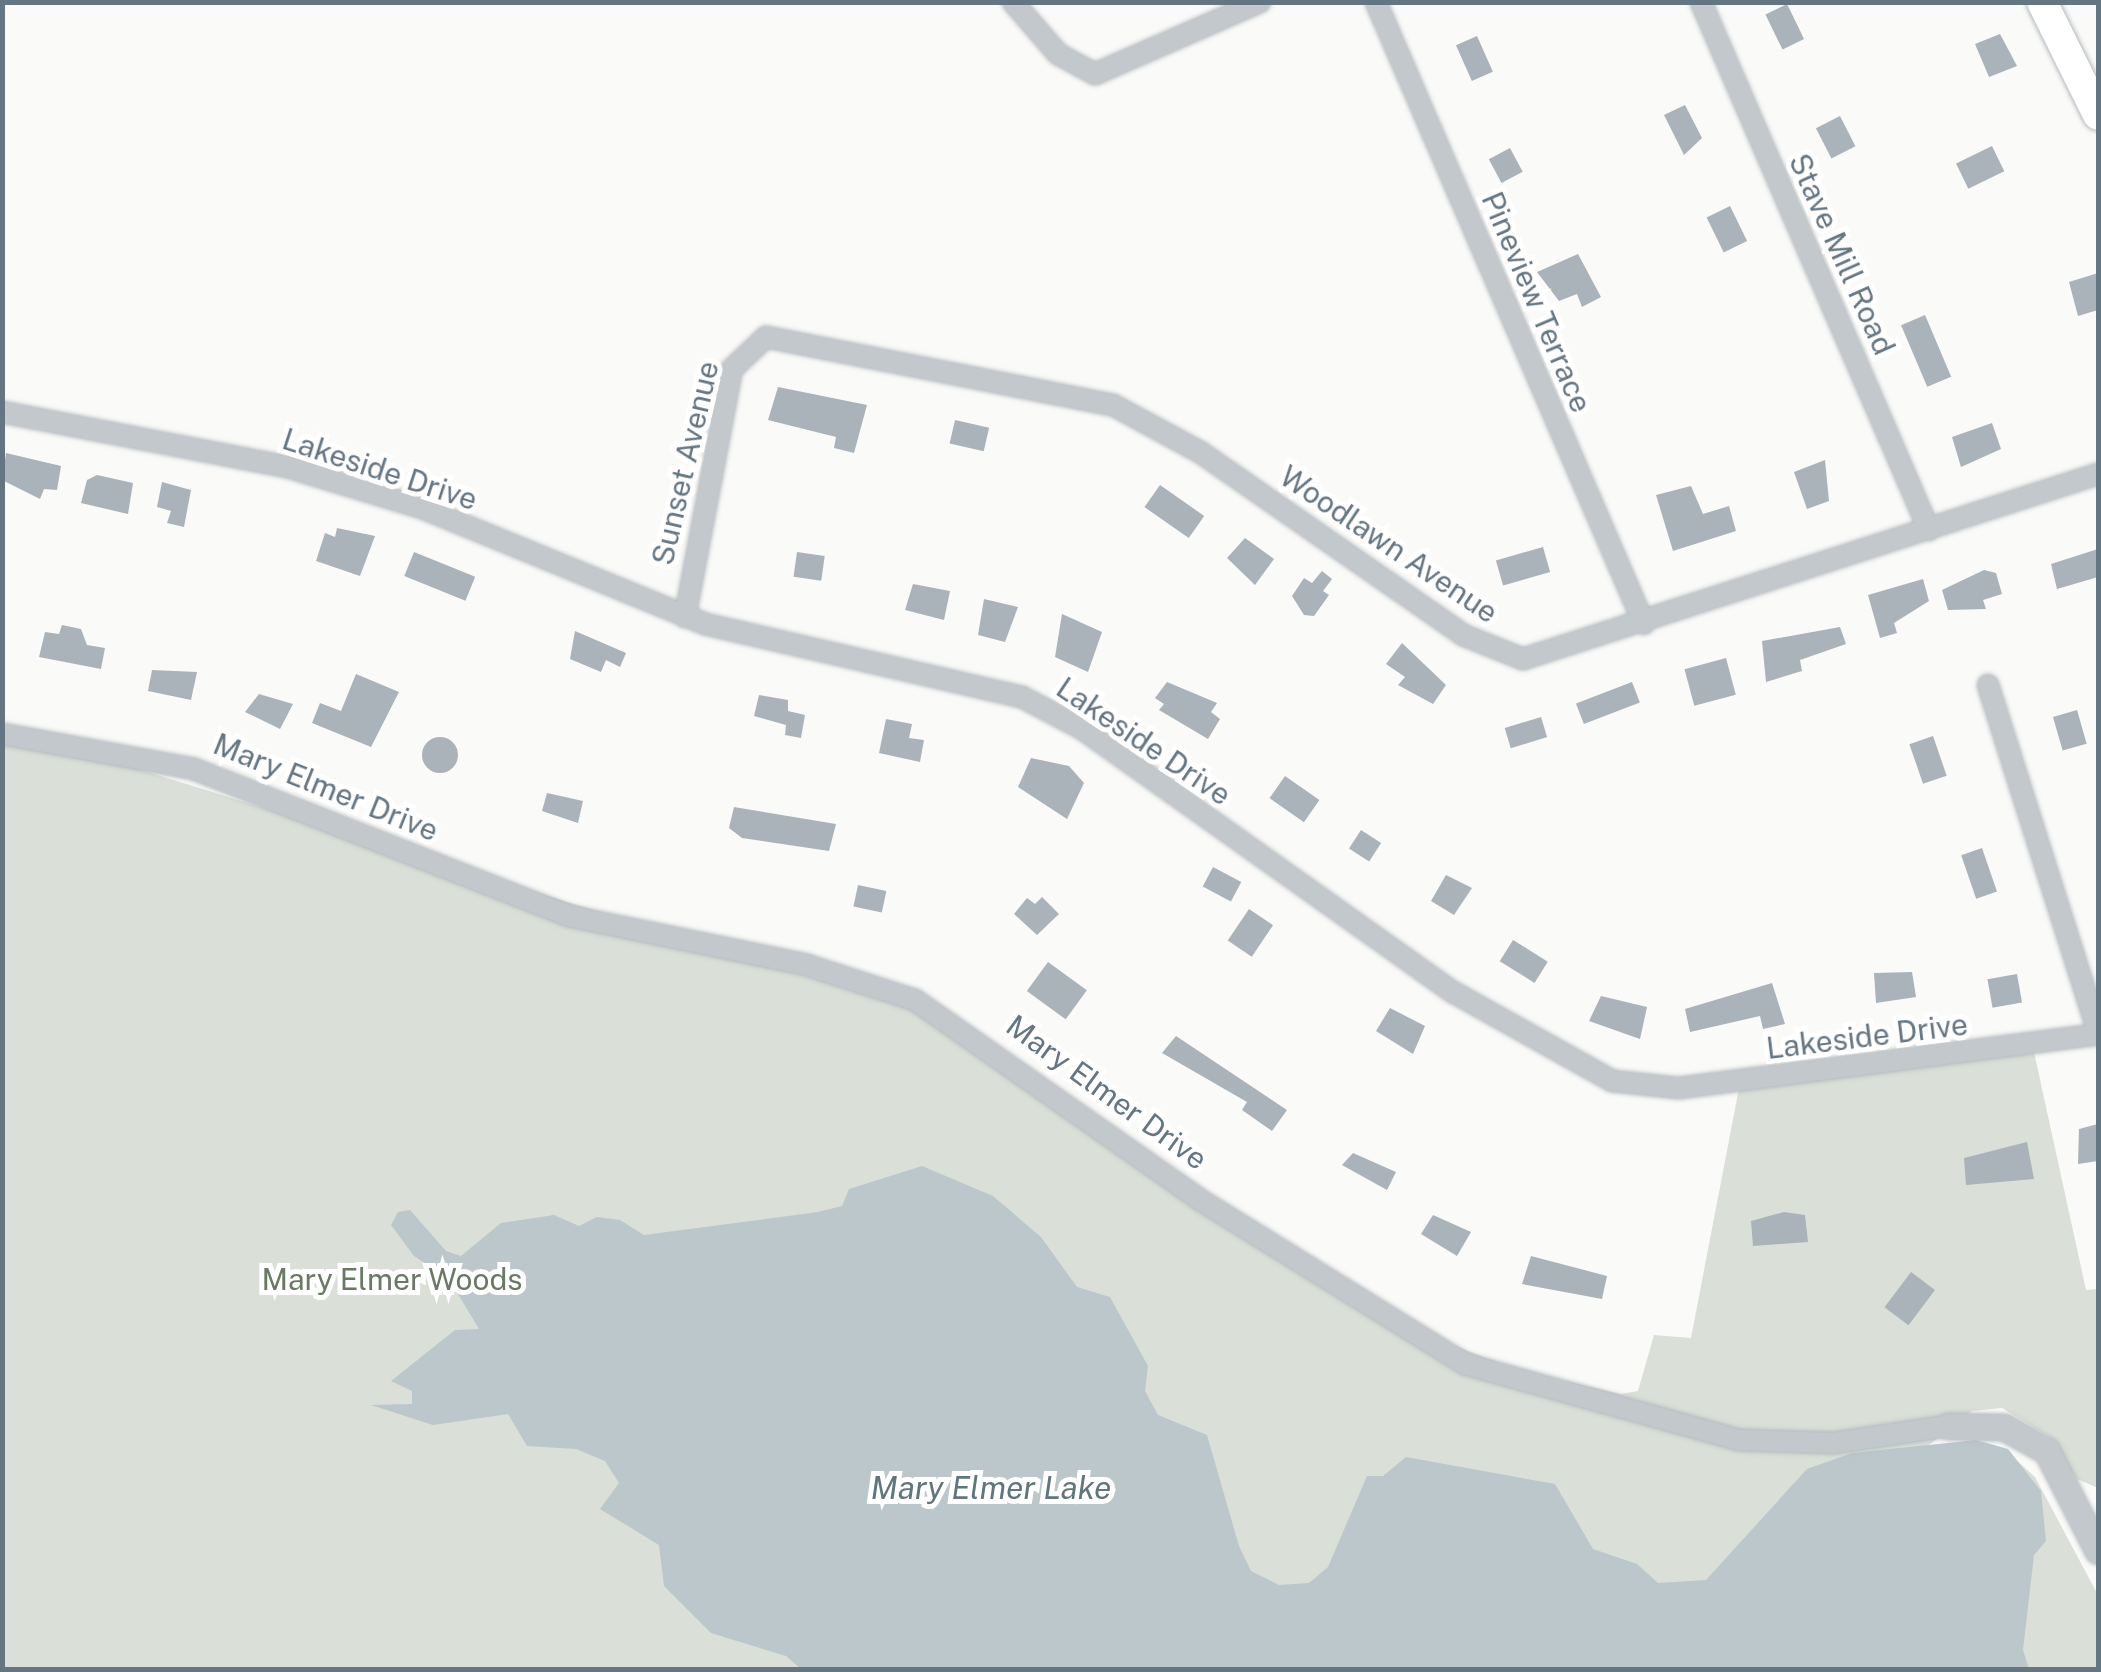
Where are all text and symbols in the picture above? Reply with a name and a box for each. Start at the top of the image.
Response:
street label: Stave Mill Road [1782,148,1902,360]
street label: Pineview Terrace [1474,186,1600,418]
street label: Sunset Avenue [644,357,726,569]
street label: Lakeside Drive [278,421,482,517]
street label: Woodlawn Avenue [1273,458,1505,630]
street label: Lakeside Drive [1050,669,1238,813]
street label: Mary Elmer Drive [208,725,444,849]
street label: Lakeside Drive [1764,1006,1970,1066]
street label: Mary Elmer Drive [1000,1007,1214,1177]
park label: Mary Elmer Woods [261,1261,523,1297]
water label: Mary Elmer Lake [870,1469,1112,1507]

